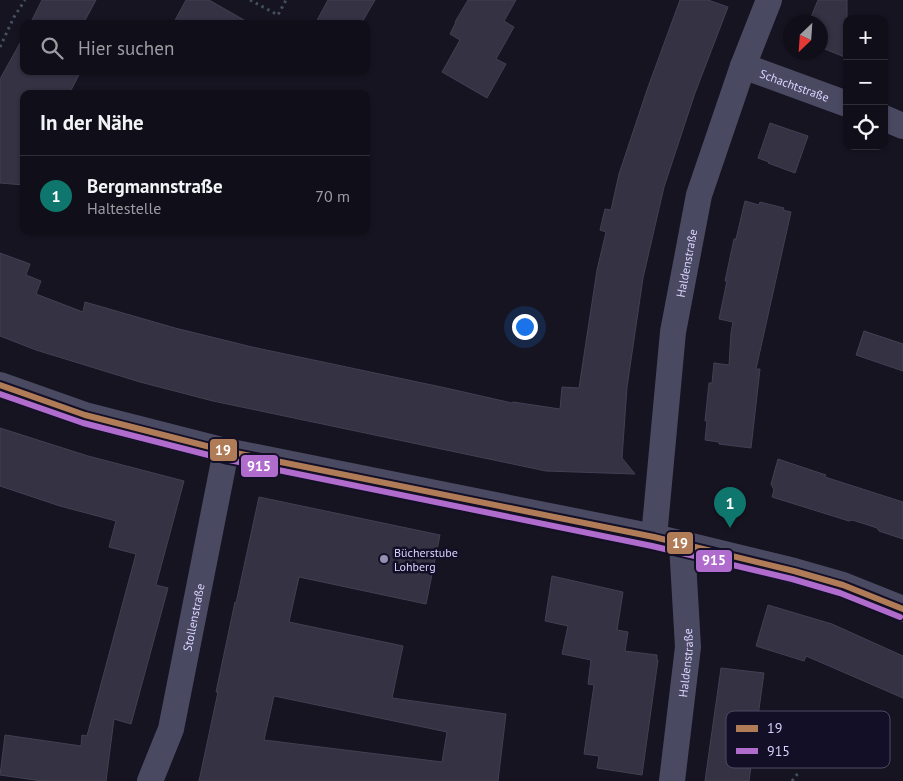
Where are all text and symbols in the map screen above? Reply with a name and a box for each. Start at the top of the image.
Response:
north arrow [783,15,828,60]
map controls [843,15,888,150]
button: + [843,15,888,60]
search box [20,20,370,75]
icon: search [38,34,66,62]
text: Hier suchen [78,36,174,60]
button: − [843,60,888,105]
street label: Schachtstraße [758,65,831,104]
button: locate [843,105,888,150]
text: In der Nähe [40,109,144,136]
text: Bergmannstraße [87,174,223,198]
text: 1 [51,186,61,206]
text: 70 m [315,186,350,206]
text: Haltestelle [87,198,161,218]
street label: Haldenstraße [672,228,700,298]
your location [512,314,538,340]
line badge: 19 [209,438,238,462]
text: 19 [215,441,231,459]
line badge: 915 [240,454,279,478]
text: 915 [247,457,271,475]
pin: 1 [714,487,746,528]
line badge: 19 [666,531,694,555]
text: 19 [672,534,688,552]
place label: Bücherstube Lohberg [394,545,458,574]
line badge: 915 [695,549,733,573]
text: 915 [702,551,726,569]
marker: Bücherstube Lohberg [378,553,390,565]
street label: Stollenstraße [179,582,207,652]
street label: Haldenstraße [675,628,696,698]
legend [726,711,890,768]
text: 19 [767,719,782,737]
text: 915 [767,742,790,760]

